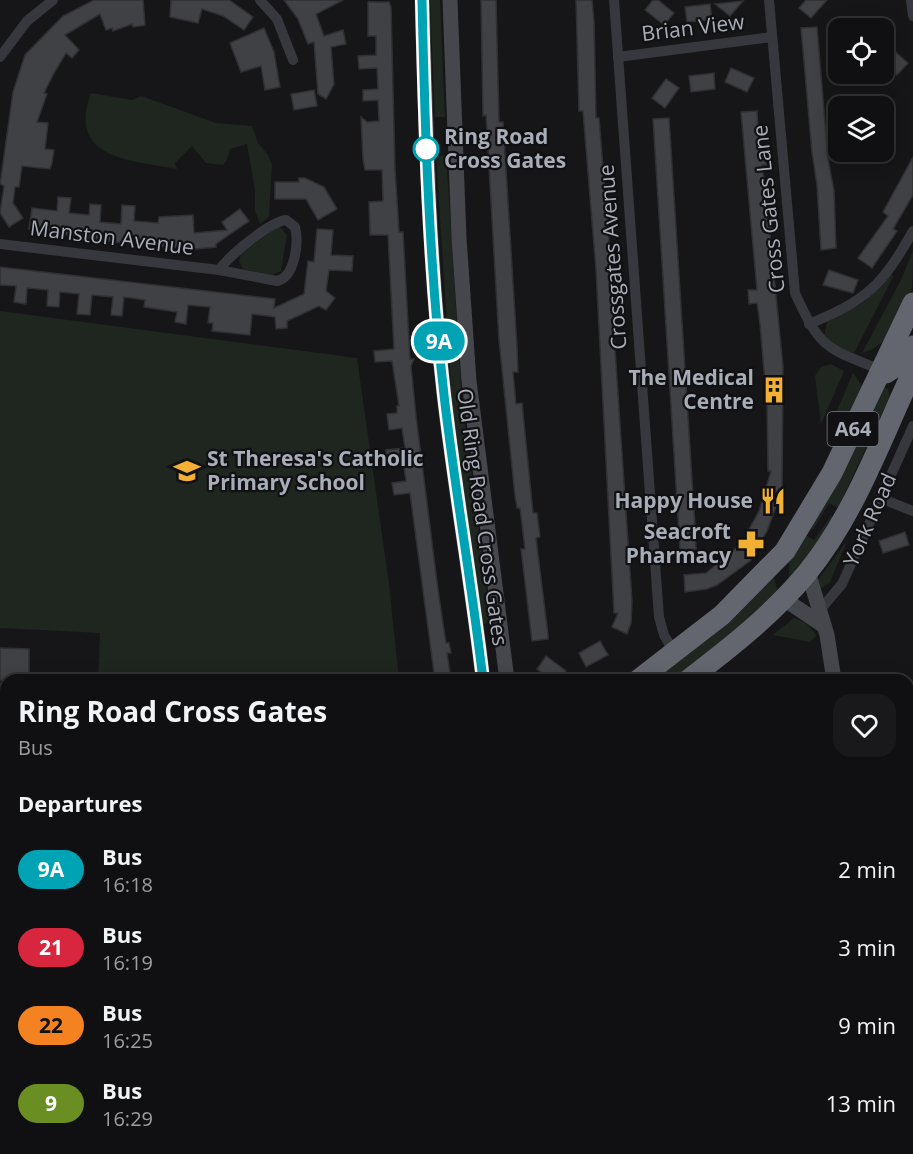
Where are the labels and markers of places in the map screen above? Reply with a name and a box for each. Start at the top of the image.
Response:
place label: Ring Road Cross Gates [444,122,566,174]
marker: Ring Road Cross Gates [413,136,439,162]
place label: The Medical Centre [628,363,754,415]
building icon: The Medical Centre [759,375,789,405]
place label: St Theresa's Catholic Primary School [207,444,424,496]
school or university icon: St Theresa's Catholic Primary School [172,456,202,486]
place label: Happy House [615,486,753,514]
restaurant icon: Happy House [758,486,788,516]
place label: Seacroft Pharmacy [626,517,731,569]
pharmacy icon: Seacroft Pharmacy [736,529,766,559]

